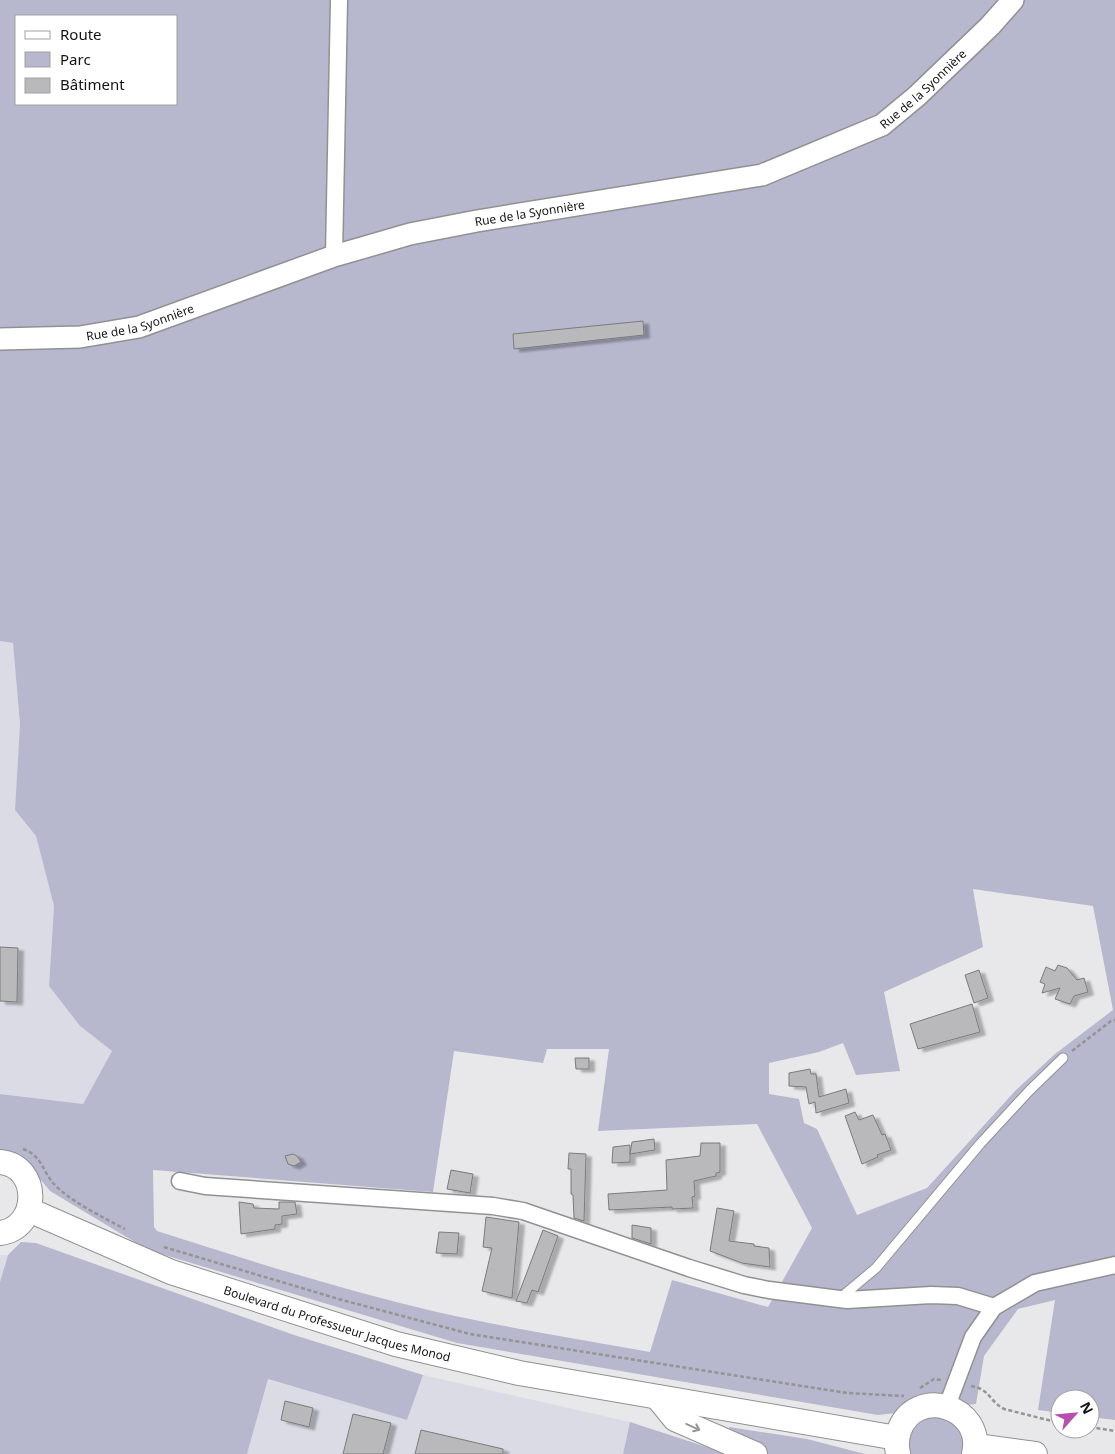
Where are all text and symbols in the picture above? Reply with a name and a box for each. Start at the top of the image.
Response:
legend [15,15,178,105]
text: Route [60,24,102,44]
street label: Rue de la Syonnière [876,45,970,132]
text: Parc [60,49,91,69]
text: Bâtiment [60,74,125,94]
street label: Rue de la Syonnière [473,195,586,230]
street label: Rue de la Syonnière [85,299,196,344]
street label: Boulevard du Professueur Jacques Monod [222,1281,452,1365]
north arrow [1050,1389,1100,1439]
text: N [1076,1398,1098,1417]
one-way arrow [685,1423,700,1433]

